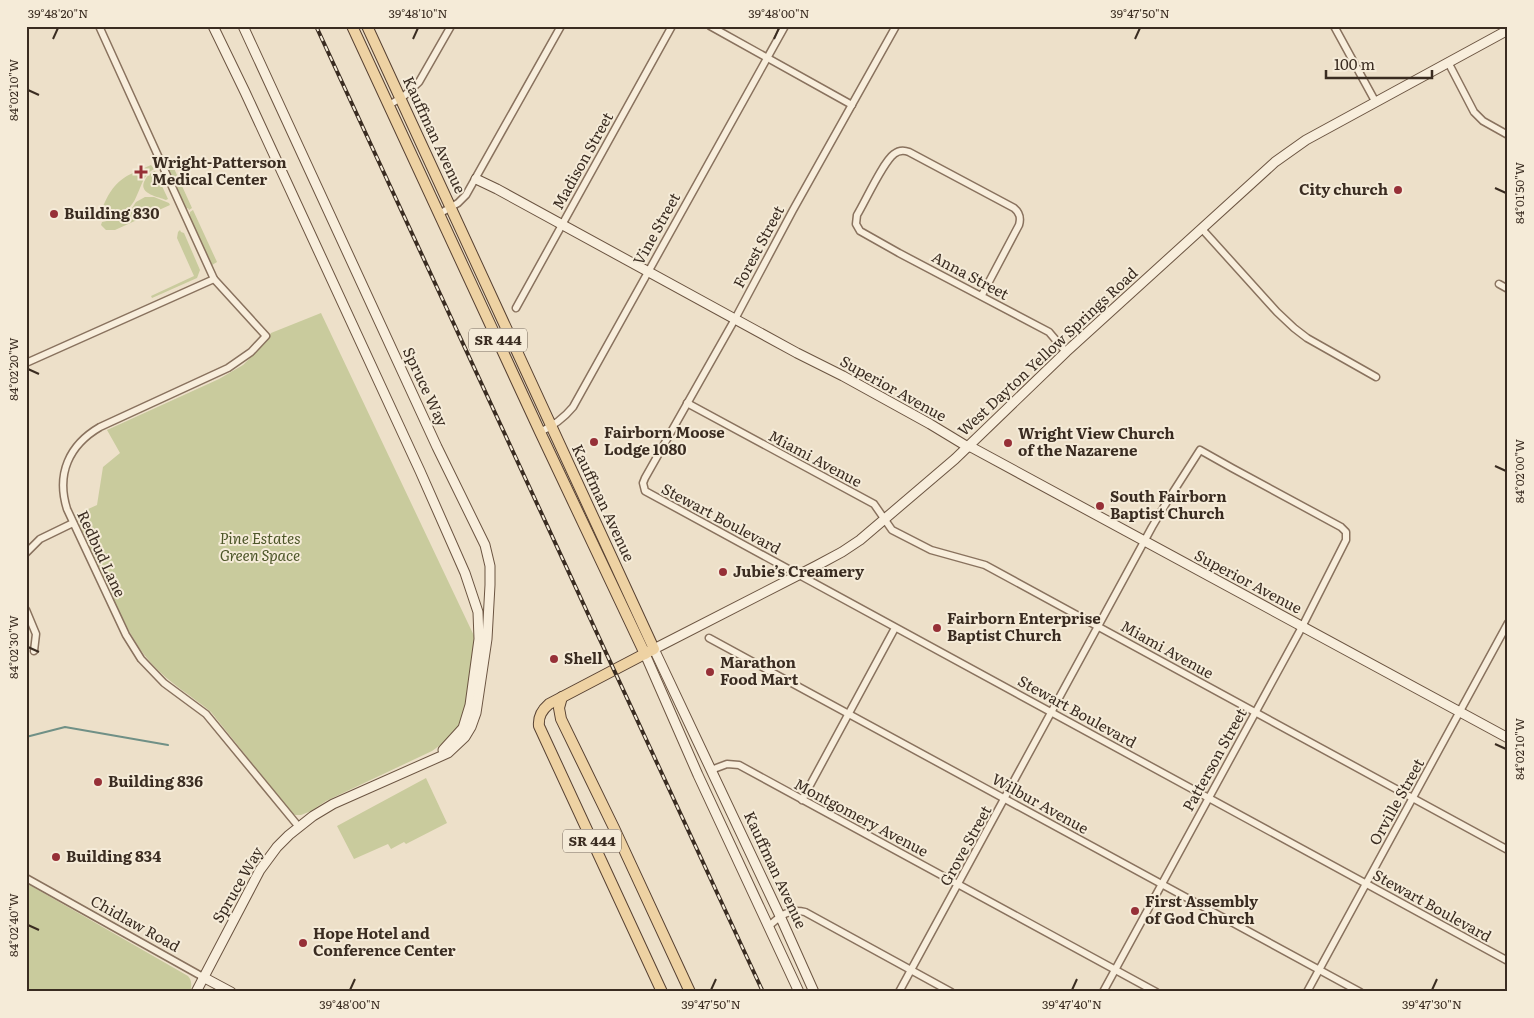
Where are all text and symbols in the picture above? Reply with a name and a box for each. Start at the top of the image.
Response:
text: 39°48'20"N [28,4,88,22]
text: 39°48'10"N [388,4,448,22]
text: 39°48'00"N [748,4,810,22]
text: 39°47'50"N [1110,4,1170,22]
scale bar [1326,48,1433,80]
text: 100 m [1334,52,1375,75]
text: 84°02'10"W [4,59,22,121]
street label: Kauffman Avenue [398,72,473,197]
street label: Madison Street [545,107,618,213]
place label: Wright-Patterson Medical Center [152,150,287,190]
text: 84°01'50"W [1510,162,1528,224]
marker: Wright-Patterson Medical Center [134,165,148,179]
place label: City church [1299,177,1388,200]
marker: City church [1392,184,1404,196]
street label: Vine Street [626,188,685,269]
place label: Building 830 [64,201,159,224]
street label: Forest Street [726,201,789,292]
marker: Building 830 [48,208,60,220]
street label: Anna Street [928,245,1013,305]
street label: West Dayton Yellow Springs Road [952,261,1142,441]
road number: SR 444 [469,328,527,352]
text: 84°02'20"W [4,337,22,401]
street label: Spruce Way [398,343,455,430]
street label: Superior Avenue [836,349,951,427]
place label: Fairborn Moose Lodge 1080 [604,420,725,460]
place label: Wright View Church of the Nazarene [1018,421,1175,461]
street label: Miami Avenue [765,423,867,492]
marker: Fairborn Moose Lodge 1080 [588,436,600,448]
marker: Wright View Church of the Nazarene [1002,437,1014,449]
text: 84°02'00"W [1510,439,1528,503]
street label: Kauffman Avenue [567,440,642,565]
street label: Stewart Boulevard [658,476,786,559]
place label: South Fairborn Baptist Church [1110,484,1227,524]
marker: South Fairborn Baptist Church [1094,500,1106,512]
street label: Redbud Lane [72,506,133,601]
park label: Pine Estates Green Space [219,526,301,566]
street label: Superior Avenue [1191,543,1307,619]
place label: Jubie’s Creamery [733,559,865,582]
marker: Jubie’s Creamery [717,566,729,578]
place label: Fairborn Enterprise Baptist Church [947,606,1101,646]
street label: Miami Avenue [1117,614,1219,684]
text: 84°02'30"W [4,615,22,679]
marker: Fairborn Enterprise Baptist Church [931,622,943,634]
place label: Shell [564,646,603,669]
place label: Marathon Food Mart [720,650,799,690]
marker: Shell [548,653,560,665]
marker: Marathon Food Mart [704,666,716,678]
street label: Stewart Boulevard [1014,668,1141,753]
street label: Patterson Street [1176,704,1252,815]
text: 84°02'10"W [1510,718,1528,780]
street label: Orville Street [1362,754,1429,849]
street label: Wilbur Avenue [988,767,1093,839]
place label: Building 836 [108,769,203,792]
street label: Montgomery Avenue [790,772,933,862]
marker: Building 836 [92,776,104,788]
street label: Grove Street [933,801,996,890]
street label: Kauffman Avenue [739,807,814,932]
road number: SR 444 [563,829,621,852]
street label: Spruce Way [206,841,268,927]
place label: Building 834 [66,844,161,867]
marker: Building 834 [50,851,62,863]
street label: Stewart Boulevard [1369,862,1496,947]
street label: Chidlaw Road [87,889,185,957]
place label: First Assembly of God Church [1145,889,1259,929]
text: 84°02'40"W [4,893,22,957]
marker: First Assembly of God Church [1129,905,1141,917]
place label: Hope Hotel and Conference Center [313,921,456,961]
marker: Hope Hotel and Conference Center [297,937,309,949]
text: 39°48'00"N [319,995,381,1013]
text: 39°47'50"N [681,995,741,1013]
text: 39°47'40"N [1042,995,1102,1013]
text: 39°47'30"N [1402,995,1462,1013]

